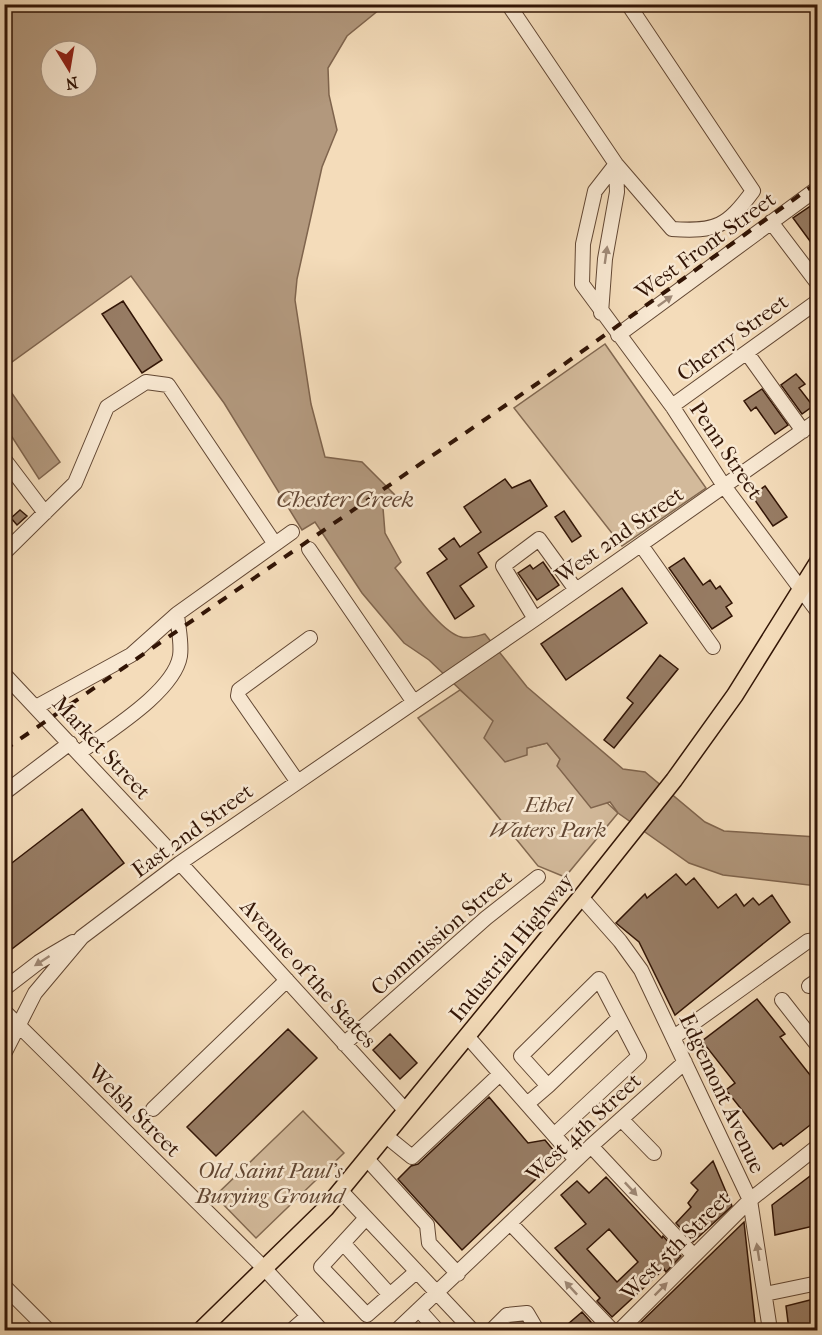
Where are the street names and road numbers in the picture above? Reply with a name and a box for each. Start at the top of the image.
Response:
street label: West Front Street [630,186,781,306]
street label: Cherry Street [672,289,793,387]
street label: Penn Street [684,397,768,504]
street label: West 2nd Street [550,481,689,589]
street label: Market Street [47,691,156,805]
street label: East 2nd Street [127,778,258,883]
street label: Commission Street [366,864,517,1001]
street label: Industrial Highway [444,867,580,1027]
street label: Avenue of the States [234,893,382,1053]
street label: Edgemont Avenue [674,1009,771,1178]
street label: Welsh Street [82,1058,186,1162]
street label: West 4th Street [520,1068,647,1188]
street label: West 5th Street [615,1185,736,1307]

